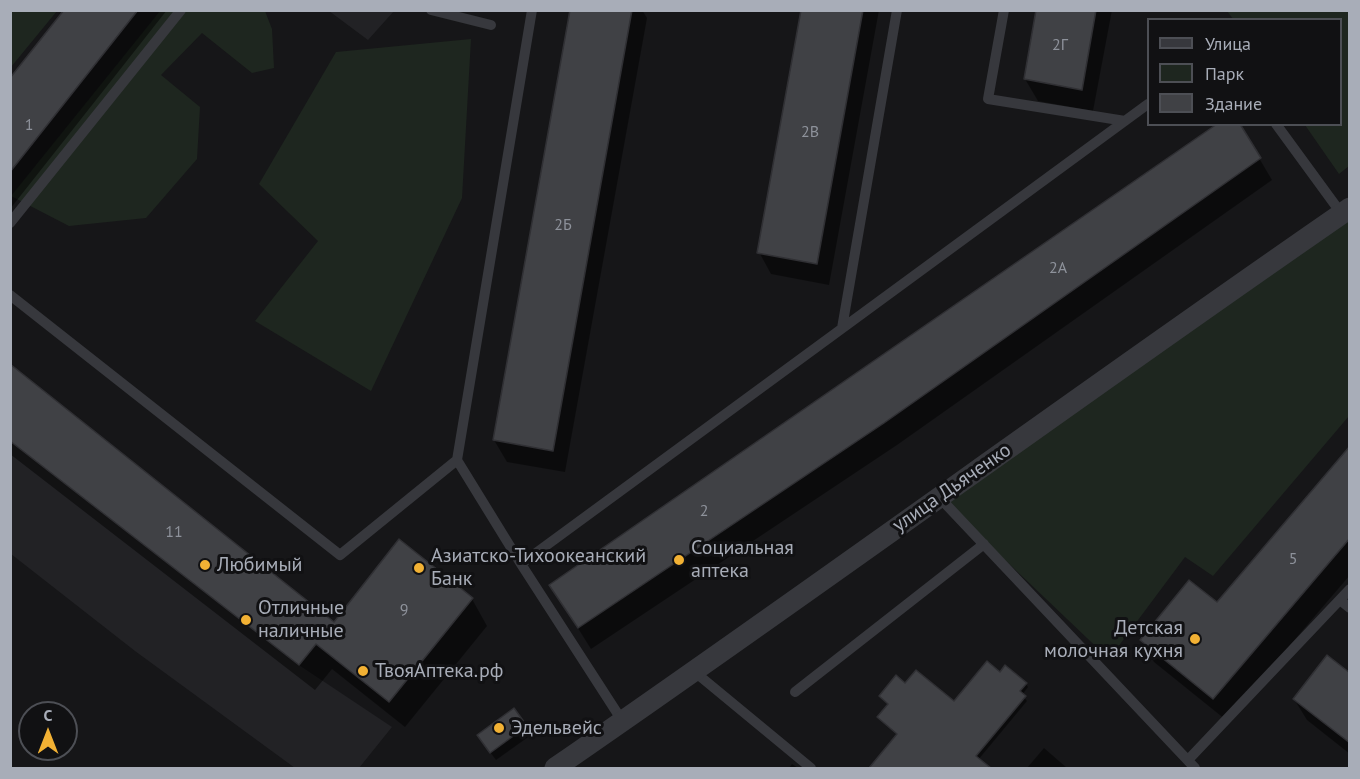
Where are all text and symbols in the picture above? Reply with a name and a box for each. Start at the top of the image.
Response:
legend [1147,18,1342,126]
text: Улица [1205,32,1251,55]
house number: 2Г [1052,35,1068,55]
text: Парк [1205,62,1244,85]
text: Здание [1205,92,1262,115]
house number: 1 [25,115,33,135]
house number: 2В [801,122,819,142]
house number: 2Б [554,215,572,235]
house number: 2А [1049,258,1067,278]
street label: улица Дьяченко [888,438,1016,538]
house number: 2 [700,501,708,521]
house number: 11 [165,522,183,542]
place label: Социальная аптека [691,536,794,583]
place label: Азиатско-Тихоокеанский Банк [431,544,646,591]
house number: 5 [1289,549,1297,569]
place label: Любимый [217,553,303,577]
marker: Социальная аптека [672,553,686,567]
marker: Любимый [198,558,212,572]
marker: Азиатско-Тихоокеанский Банк [412,561,426,575]
place label: Отличные наличные [258,596,344,643]
house number: 9 [400,600,408,620]
marker: Отличные наличные [239,613,253,627]
place label: Детская молочная кухня [1044,616,1183,663]
marker: Детская молочная кухня [1188,632,1202,646]
place label: ТвояАптека.рф [375,659,503,683]
marker: ТвояАптека.рф [356,664,370,678]
north arrow [18,701,78,761]
text: С [44,705,52,725]
place label: Эдельвейс [511,716,602,740]
marker: Эдельвейс [492,721,506,735]

